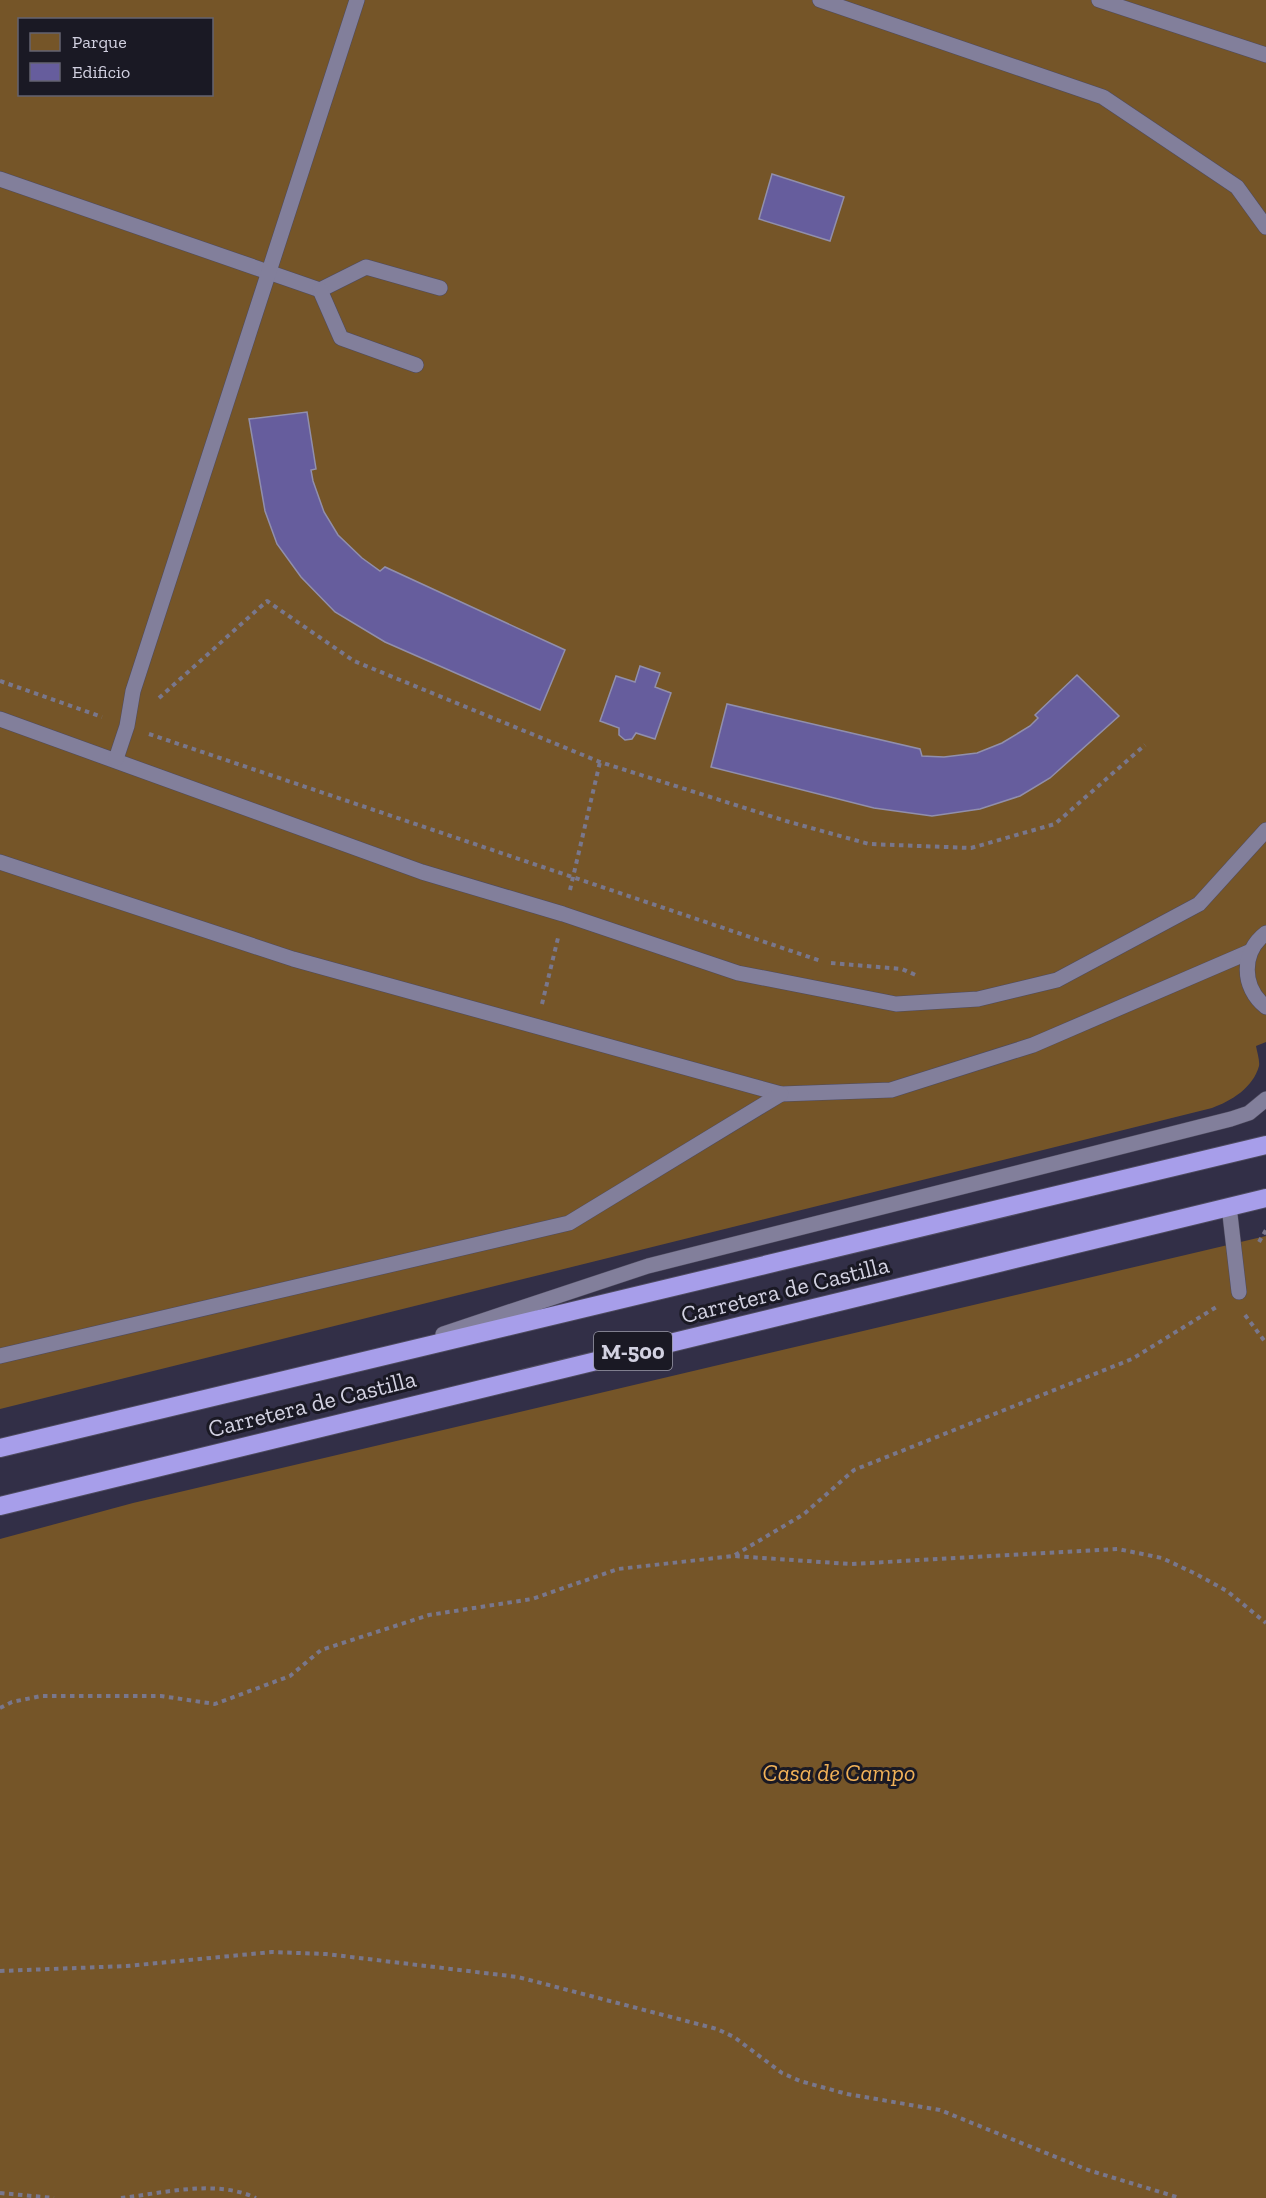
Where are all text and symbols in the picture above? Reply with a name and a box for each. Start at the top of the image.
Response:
legend [18,18,213,96]
text: Parque [72,31,127,53]
text: Edificio [72,61,130,83]
street label: Carretera de Castilla [678,1250,892,1329]
road number: M-500 [594,1332,672,1370]
street label: Carretera de Castilla [205,1364,419,1443]
park label: Casa de Campo [763,1758,915,1787]

